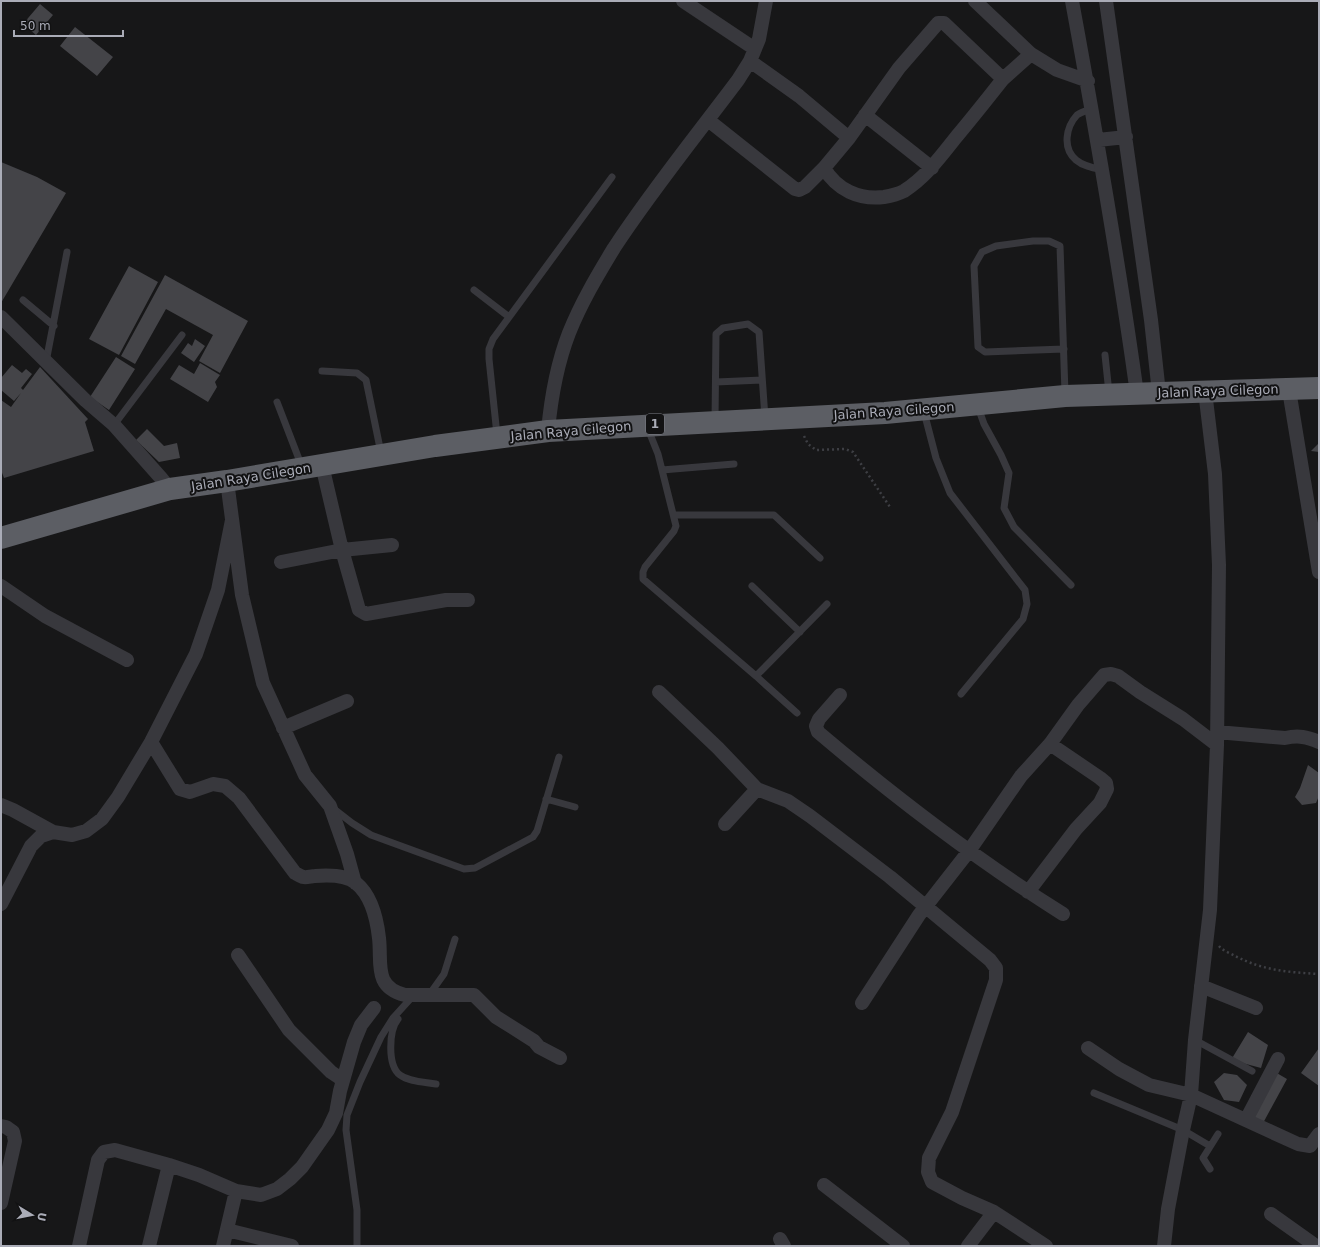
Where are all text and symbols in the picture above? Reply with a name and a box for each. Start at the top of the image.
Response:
scale bar [14,12,123,38]
text: 50 m [20,19,51,33]
street label: Jalan Raya Cilegon [1156,381,1279,401]
street label: Jalan Raya Cilegon [832,399,955,423]
road number: 1 [646,414,664,434]
street label: Jalan Raya Cilegon [509,418,632,444]
street label: Jalan Raya Cilegon [189,460,312,494]
north arrow [12,1195,52,1235]
text: U [34,1211,49,1222]

